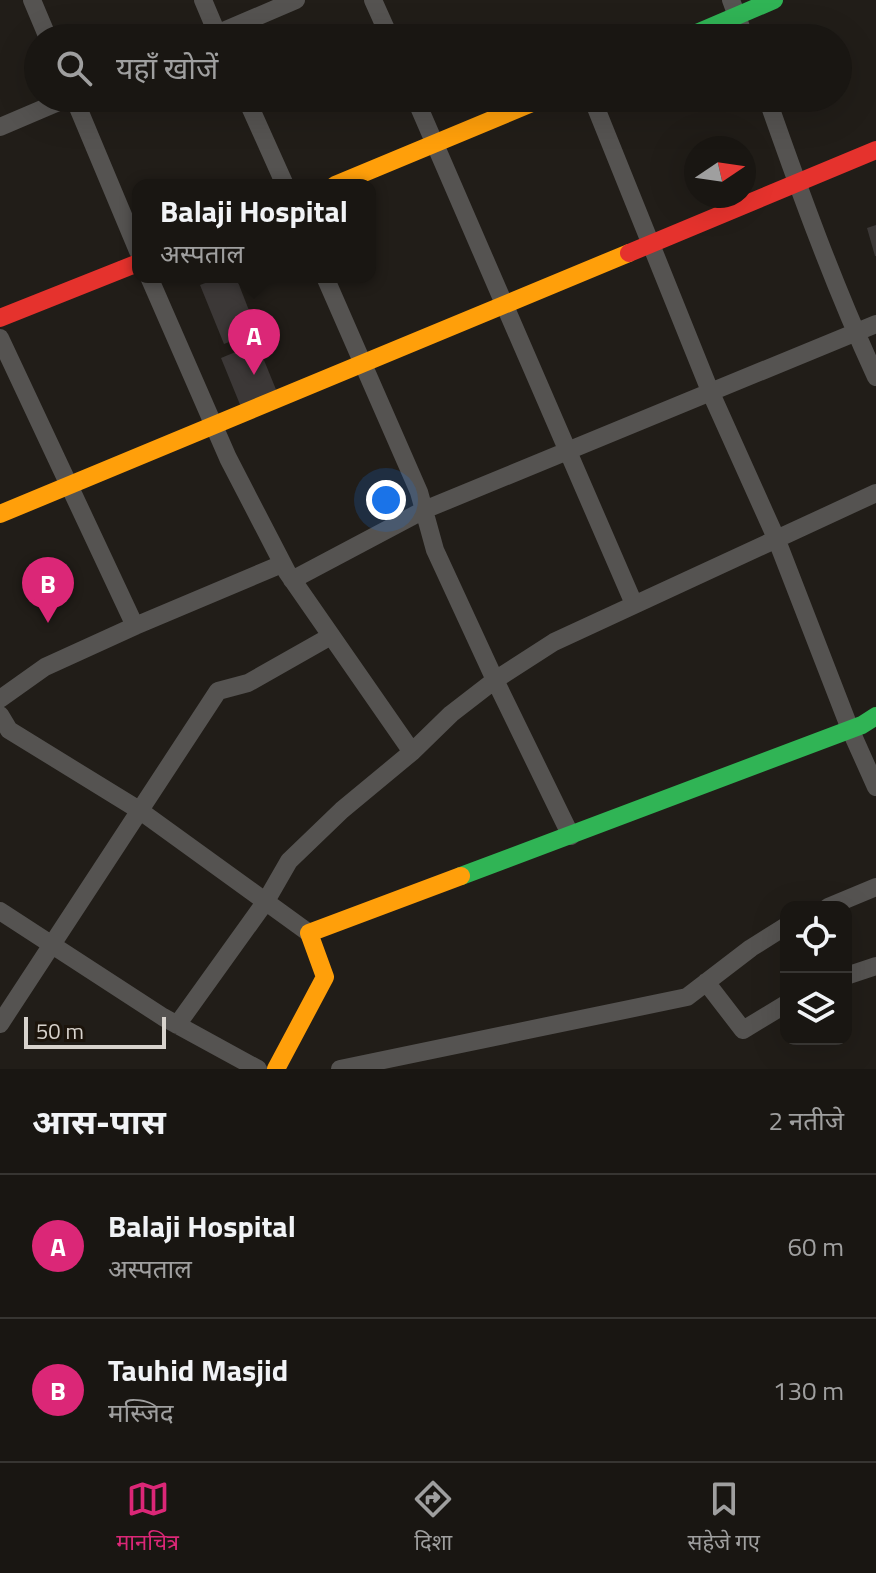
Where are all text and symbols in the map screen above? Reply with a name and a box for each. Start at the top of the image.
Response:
search box [24,24,852,112]
text: यहाँ खोजें [116,45,218,91]
icon: search [52,46,96,90]
north arrow [684,136,756,208]
popup [132,179,376,283]
text: Balaji Hospital [160,188,348,234]
text: अस्पताल [160,234,244,273]
pin: A [228,309,280,375]
your location [366,480,406,520]
pin: B [22,557,74,623]
map controls [780,901,852,1045]
button: locate [780,901,852,973]
button: layers [780,973,852,1045]
scale bar [24,1013,166,1049]
text: 50 m [36,1014,84,1048]
text: आस-पास [32,1095,166,1147]
text: 2 नतीजे [768,1101,844,1140]
text: Balaji Hospital [108,1203,296,1249]
text: A [50,1227,66,1266]
text: 60 m [787,1227,844,1266]
text: अस्पताल [108,1249,192,1288]
text: Tauhid Masjid [108,1347,288,1393]
text: B [50,1371,66,1410]
text: 130 m [773,1371,844,1410]
text: मस्जिद [108,1393,174,1432]
tab: मानचित्र [116,1477,179,1559]
tab: दिशा [411,1477,455,1559]
tab: सहेजे गए [688,1477,760,1559]

